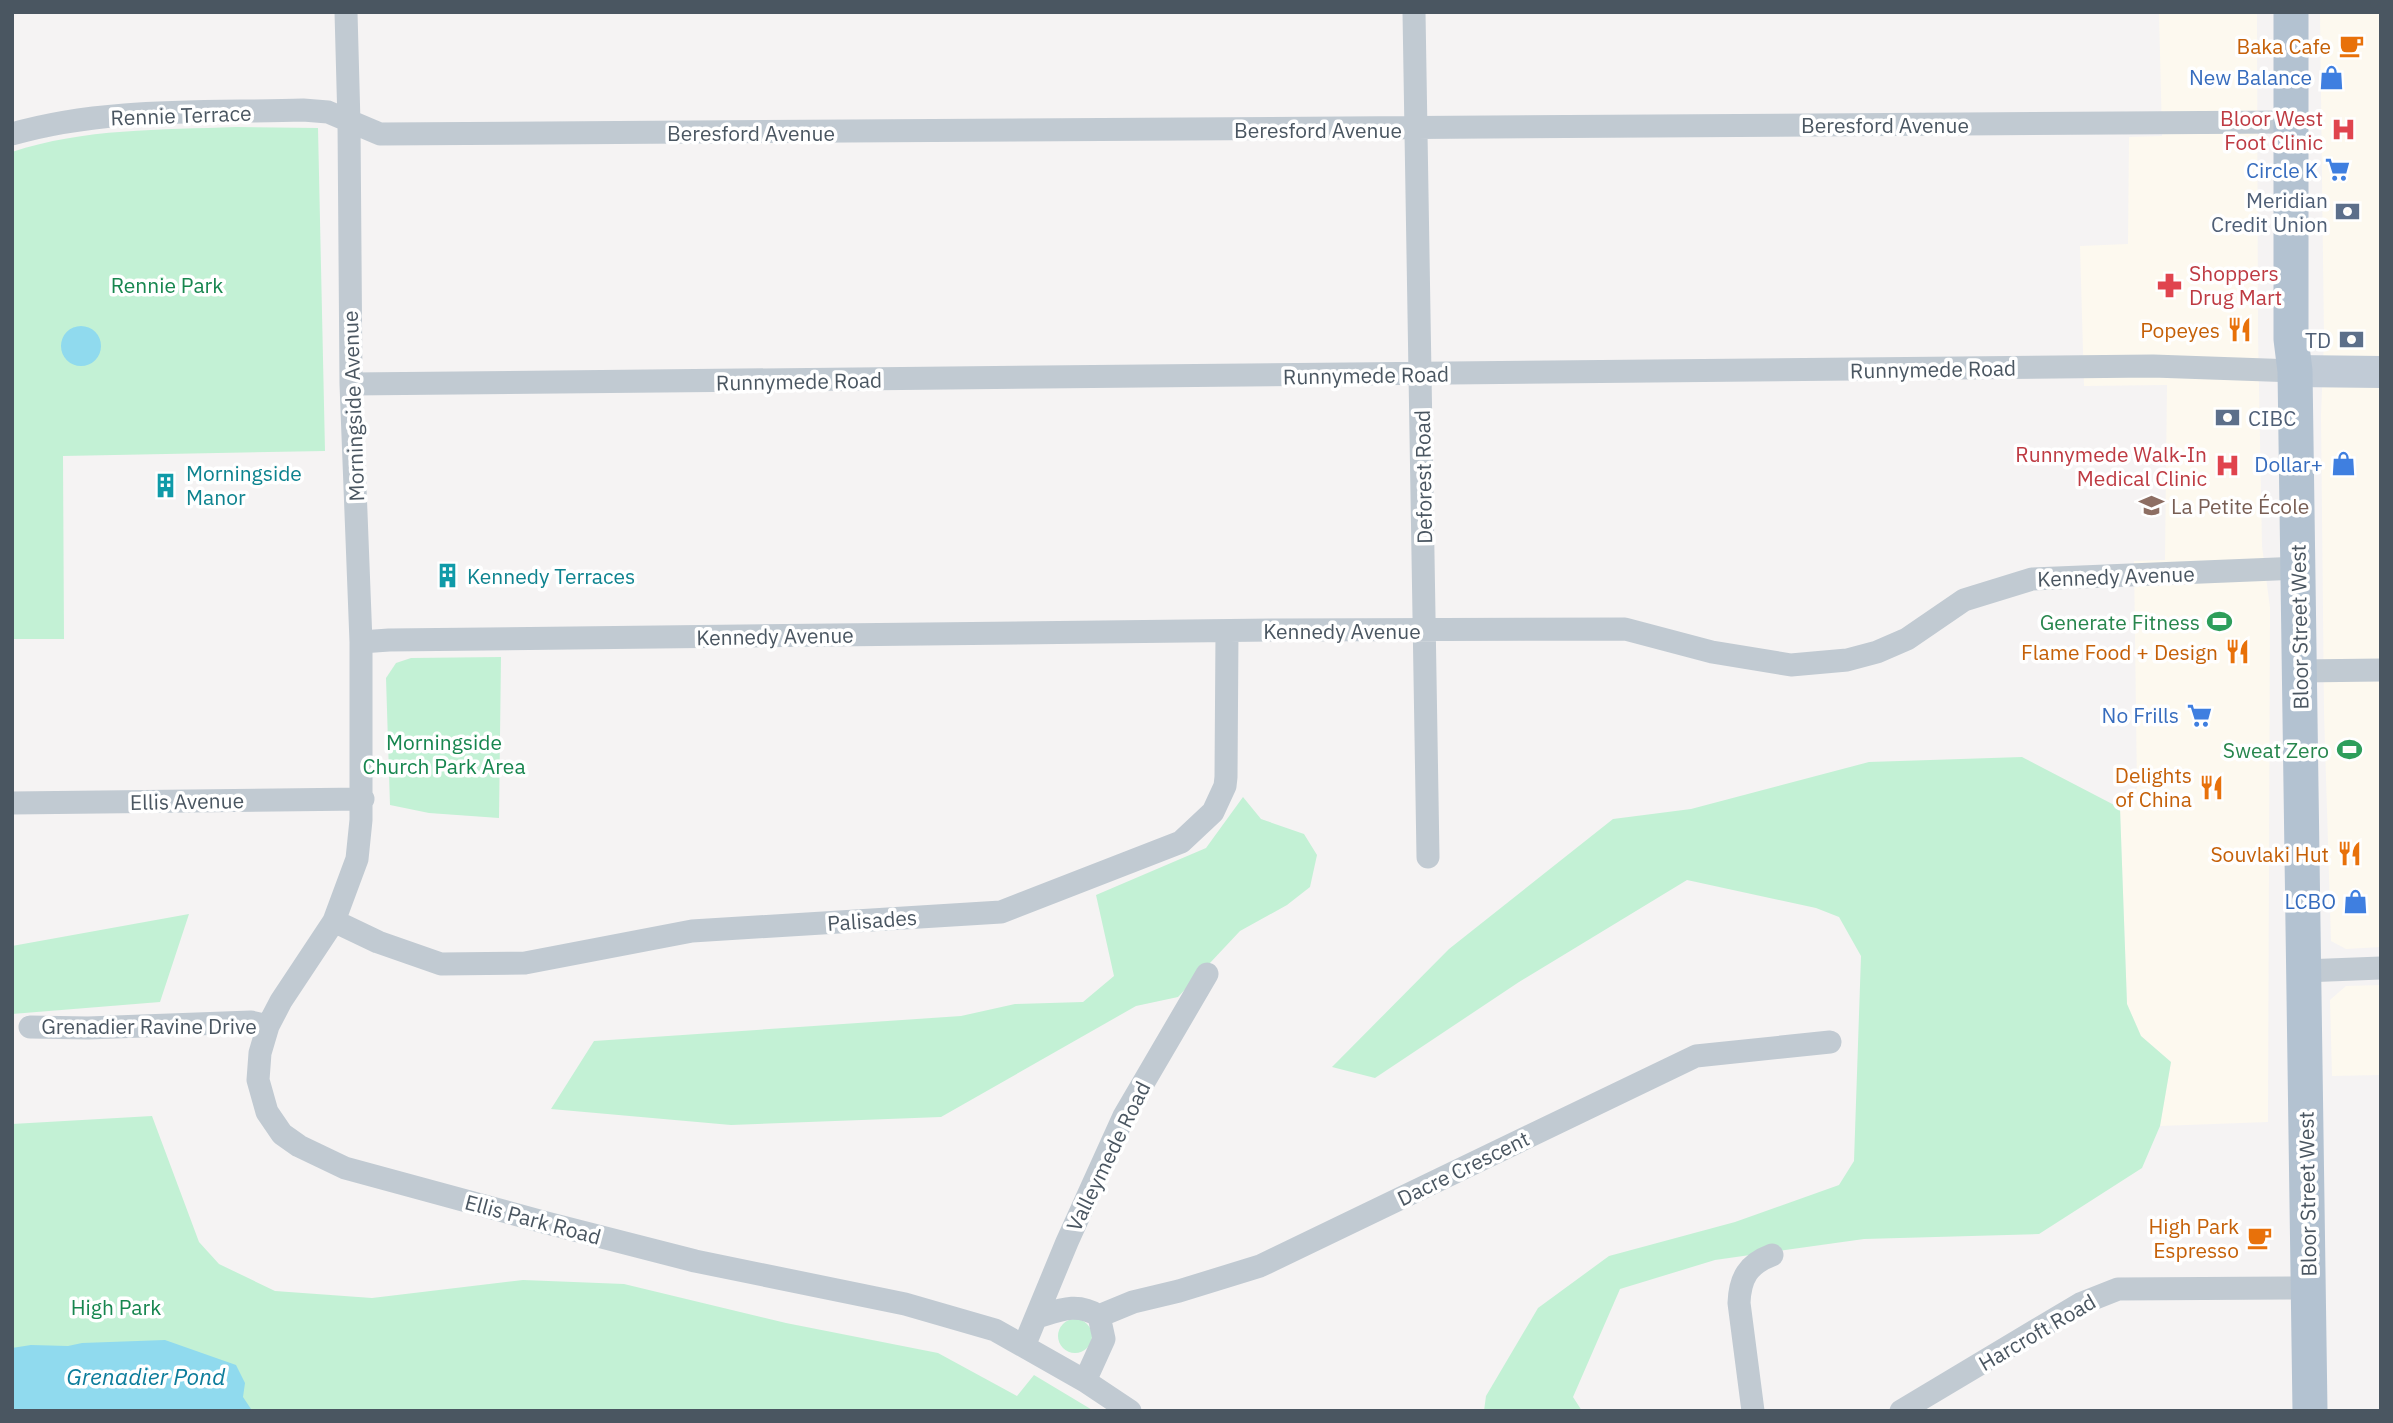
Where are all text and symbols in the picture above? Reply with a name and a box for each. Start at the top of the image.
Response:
place label: Baka Cafe [2236,32,2331,60]
cafe icon: Baka Cafe [2337,32,2365,60]
place label: New Balance [2189,63,2312,91]
shop icon: New Balance [2318,63,2346,91]
street label: Rennie Terrace [110,99,252,131]
place label: Bloor West Foot Clinic [2220,104,2323,156]
street label: Beresford Avenue [1801,111,1969,139]
street label: Beresford Avenue [1234,116,1402,144]
hospital icon: Bloor West Foot Clinic [2329,116,2357,144]
street label: Beresford Avenue [667,119,835,147]
place label: Circle K [2246,156,2318,184]
supermarket icon: Circle K [2324,156,2352,184]
place label: Meridian Credit Union [2211,186,2328,238]
bank icon: Meridian Credit Union [2334,198,2362,226]
place label: Shoppers Drug Mart [2189,259,2282,311]
park label: Rennie Park [111,271,223,299]
pharmacy icon: Shoppers Drug Mart [2155,271,2183,299]
street label: Morningside Avenue [336,310,370,502]
place label: Popeyes [2140,316,2220,344]
restaurant icon: Popeyes [2226,316,2254,344]
place label: TD [2305,326,2331,354]
bank icon: TD [2337,326,2365,354]
street label: Runnymede Road [1850,354,2016,384]
street label: Runnymede Road [1283,360,1449,390]
street label: Runnymede Road [716,366,882,396]
bank icon: CIBC [2214,404,2242,432]
place label: CIBC [2248,404,2296,432]
street label: Deforest Road [1408,410,1438,544]
place label: Runnymede Walk-In Medical Clinic [2015,440,2207,492]
place label: Dollar+ [2254,450,2323,478]
shop icon: Dollar+ [2329,450,2357,478]
hospital icon: Runnymede Walk-In Medical Clinic [2213,452,2241,480]
place label: Morningside Manor [186,459,302,511]
building icon: Morningside Manor [152,471,180,499]
school or university icon: La Petite École [2137,492,2165,520]
place label: La Petite École [2171,492,2309,520]
street label: Bloor Street West [2284,544,2314,710]
street label: Kennedy Avenue [2037,559,2195,593]
building icon: Kennedy Terraces [433,562,461,590]
place label: Kennedy Terraces [467,562,635,590]
place label: Generate Fitness [2040,608,2200,636]
sports icon: Generate Fitness [2206,608,2234,636]
street label: Kennedy Avenue [1263,617,1421,645]
street label: Kennedy Avenue [696,621,854,651]
place label: Flame Food + Design [2021,638,2218,666]
restaurant icon: Flame Food + Design [2224,638,2252,666]
place label: No Frills [2102,701,2179,729]
supermarket icon: No Frills [2185,701,2213,729]
park label: Morningside Church Park Area [362,728,526,780]
place label: Sweat Zero [2223,736,2329,764]
sports icon: Sweat Zero [2335,736,2363,764]
place label: Delights of China [2115,761,2192,813]
restaurant icon: Delights of China [2198,773,2226,801]
street label: Ellis Avenue [130,786,244,816]
place label: Souvlaki Hut [2210,840,2329,868]
restaurant icon: Souvlaki Hut [2335,840,2363,868]
place label: LCBO [2284,887,2336,915]
shop icon: LCBO [2342,887,2370,915]
street label: Palisades [826,903,918,937]
street label: Grenadier Ravine Drive [41,1012,257,1040]
street label: Valleymede Road [1060,1076,1156,1236]
street label: Bloor Street West [2292,1111,2322,1277]
street label: Dacre Crescent [1392,1124,1534,1212]
street label: Ellis Park Road [462,1187,604,1251]
place label: High Park Espresso [2148,1212,2239,1264]
cafe icon: High Park Espresso [2245,1224,2273,1252]
street label: Harcroft Road [1973,1287,2101,1377]
park label: High Park [71,1293,161,1321]
water label: Grenadier Pond [67,1361,226,1391]

